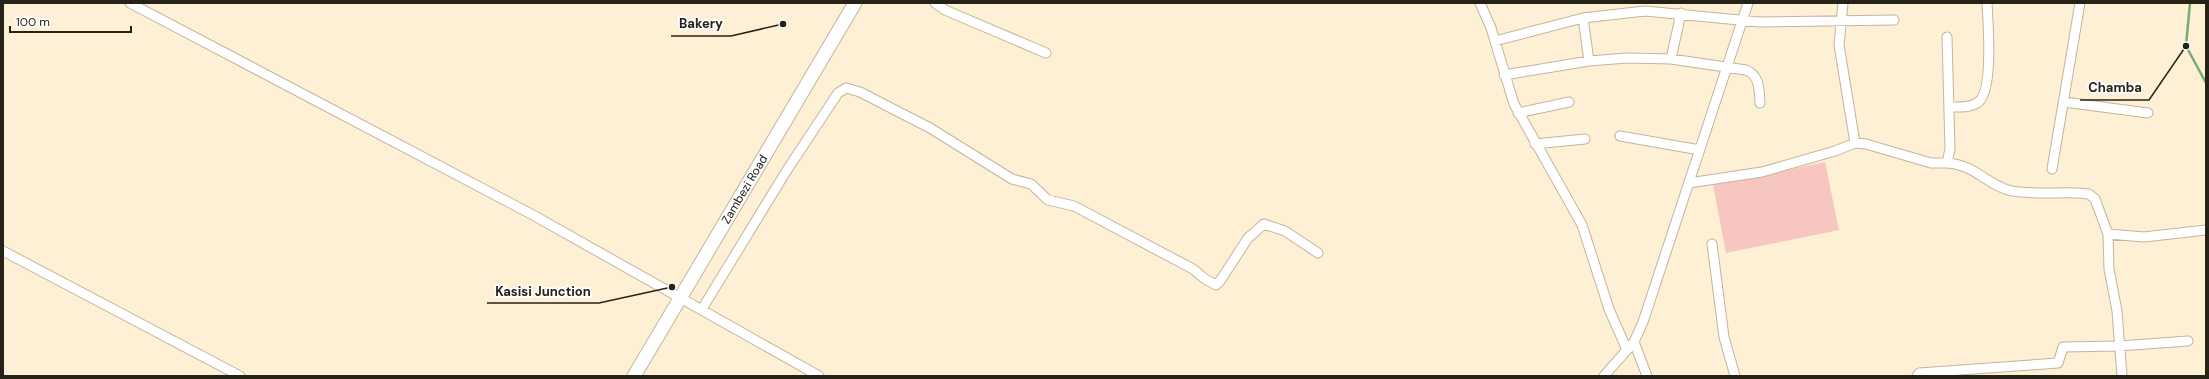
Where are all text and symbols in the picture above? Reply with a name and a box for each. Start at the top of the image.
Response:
scale bar [10,8,131,34]
callout: Bakery [671,11,731,36]
text: 100 m [16,14,50,30]
text: Bakery [679,15,723,32]
callout: Chamba [2080,75,2149,100]
text: Chamba [2088,79,2142,96]
street label: Zambezi Road [718,152,771,227]
callout: Kasisi Junction [487,278,599,303]
text: Kasisi Junction [495,283,591,300]

